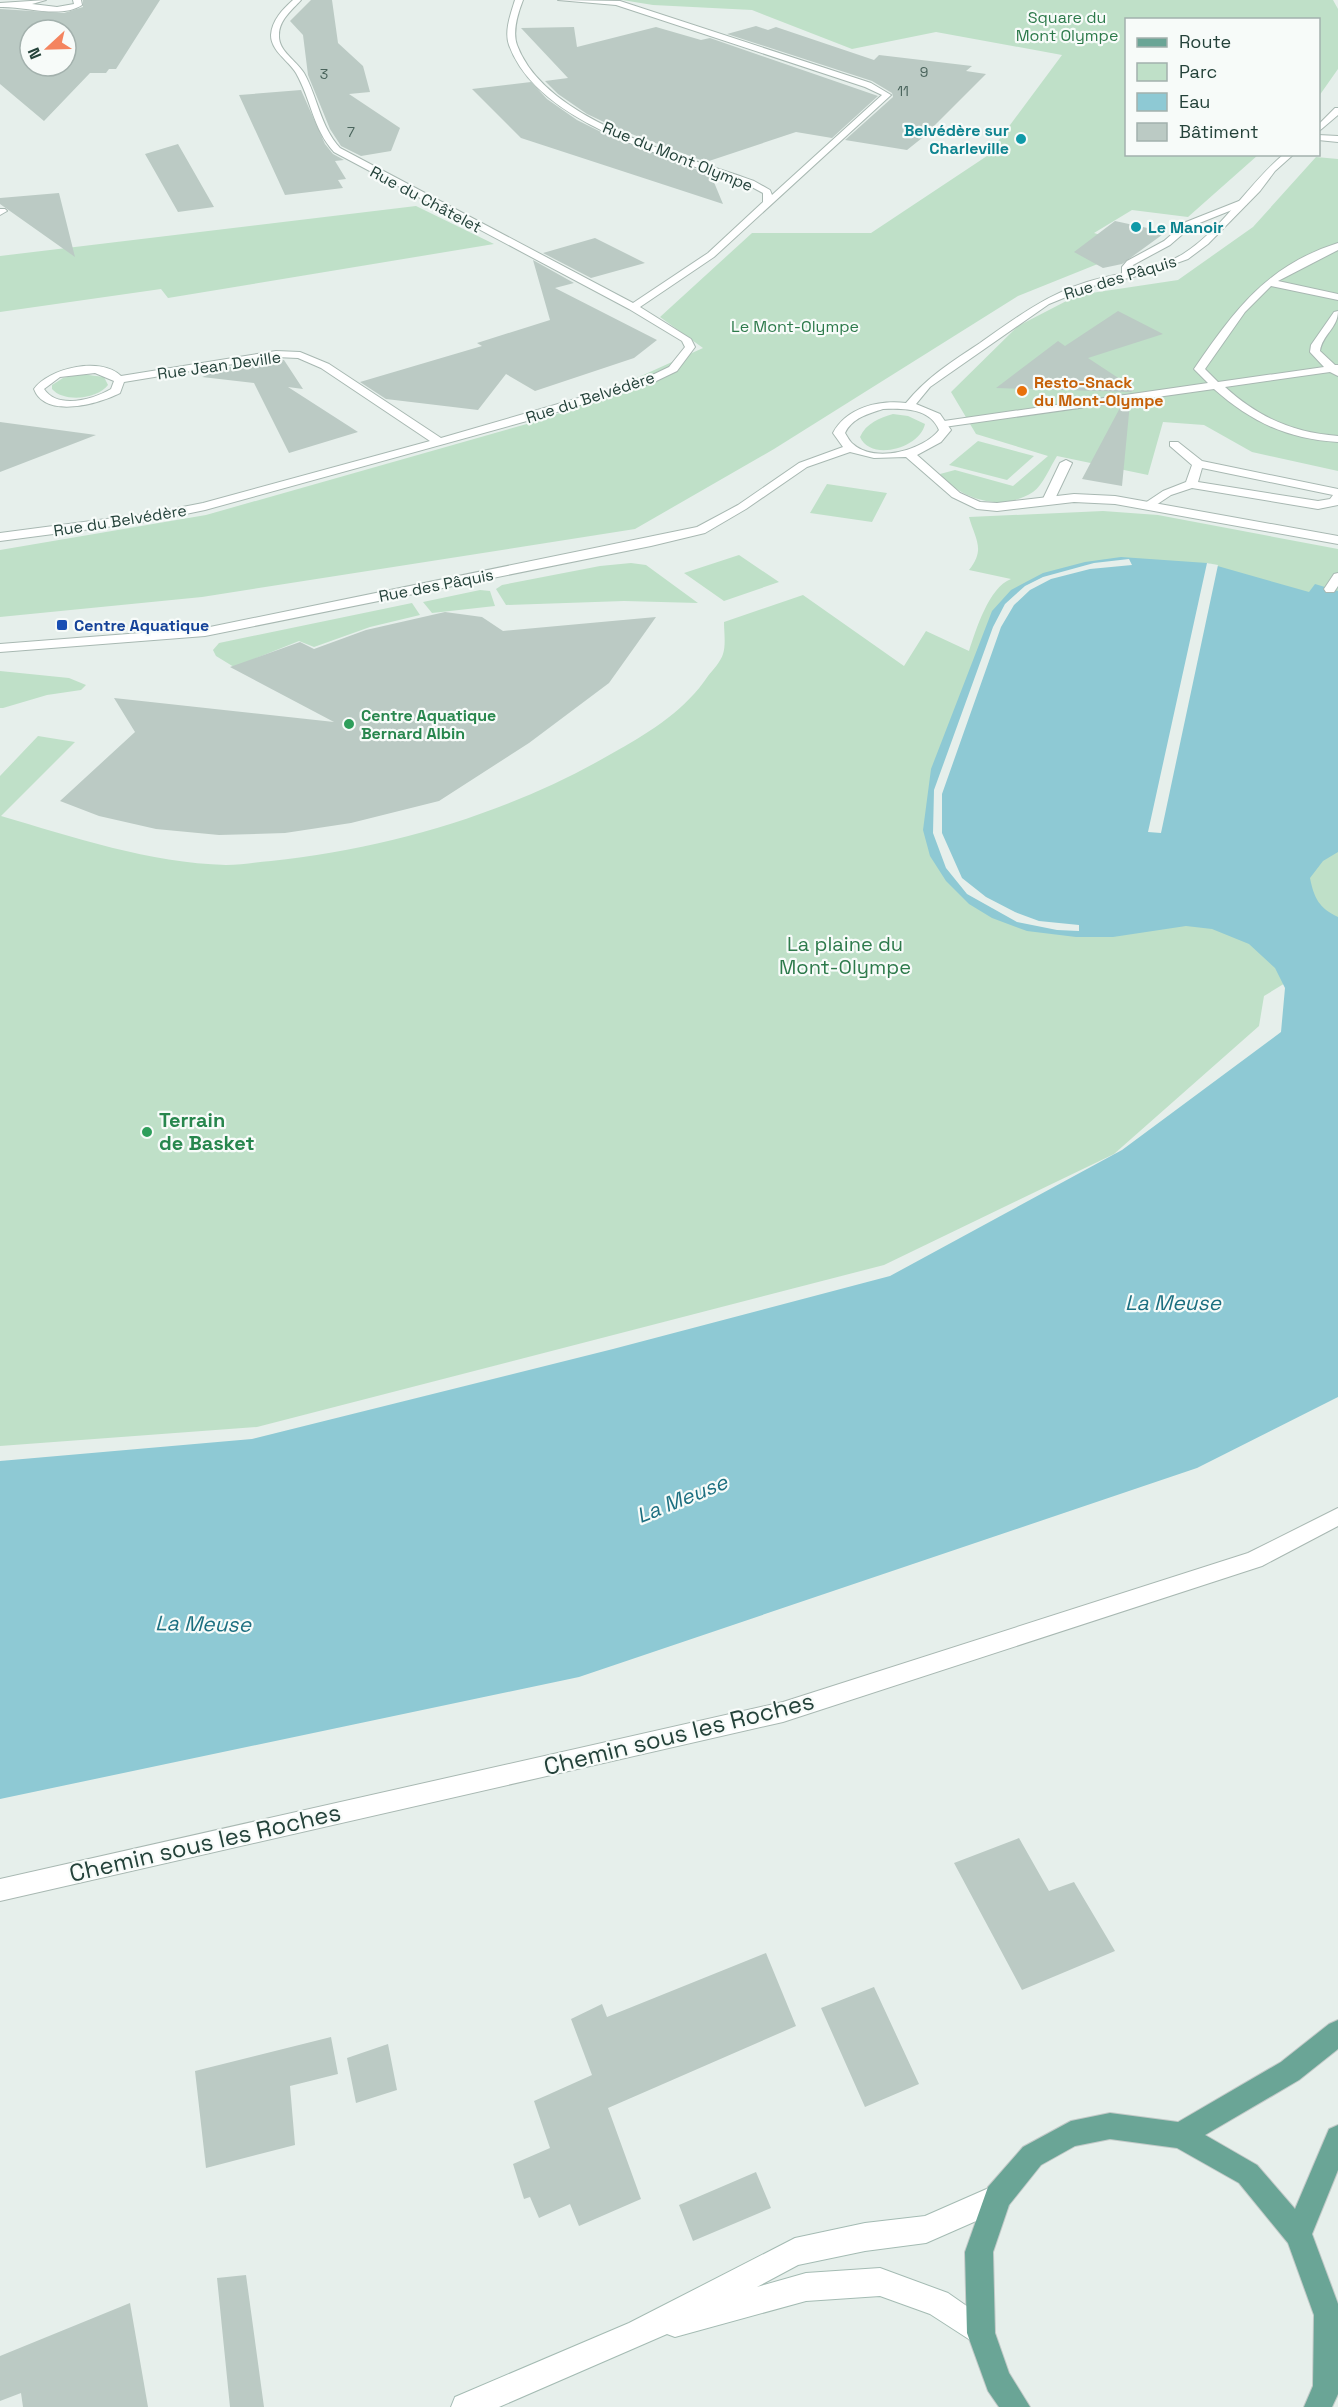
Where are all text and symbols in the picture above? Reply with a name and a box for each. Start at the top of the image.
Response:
park label: Square du Mont Olympe [1016,7,1118,46]
north arrow [18,18,78,78]
legend [1125,18,1320,156]
text: Route [1179,30,1231,53]
text: N [23,45,46,62]
text: Parc [1179,60,1217,83]
house number: 9 [920,63,928,81]
house number: 3 [320,65,328,83]
house number: 11 [897,82,909,100]
text: Eau [1179,90,1210,113]
street label: Rue du Mont Olympe [600,117,756,196]
place label: Belvédère sur Charleville [904,120,1009,159]
text: Bâtiment [1179,120,1259,143]
house number: 7 [347,123,355,141]
marker: Belvédère sur Charleville [1014,132,1028,146]
street label: Rue du Châtelet [366,161,485,238]
place label: Le Manoir [1148,217,1224,238]
marker: Le Manoir [1129,220,1143,234]
street label: Rue des Pâquis [1061,250,1179,305]
park label: Le Mont-Olympe [731,316,859,337]
street label: Rue Jean Deville [156,346,282,385]
street label: Rue du Belvédère [523,367,657,428]
place label: Resto-Snack du Mont-Olympe [1034,372,1164,411]
marker: Resto-Snack du Mont-Olympe [1015,384,1029,398]
street label: Rue du Belvédère [52,500,188,541]
street label: Rue des Pâquis [377,564,495,607]
place label: Centre Aquatique [74,615,209,636]
marker: Centre Aquatique [55,618,69,632]
place label: Centre Aquatique Bernard Albin [361,705,496,744]
marker: Centre Aquatique Bernard Albin [342,717,356,731]
park label: La plaine du Mont-Olympe [779,931,911,980]
place label: Terrain de Basket [159,1107,255,1156]
marker: Terrain de Basket [140,1125,154,1139]
water label: La Meuse [1125,1289,1223,1316]
water label: La Meuse [632,1467,733,1529]
water label: La Meuse [155,1609,253,1638]
street label: Chemin sous les Roches [540,1685,817,1782]
street label: Chemin sous les Roches [66,1796,344,1889]

